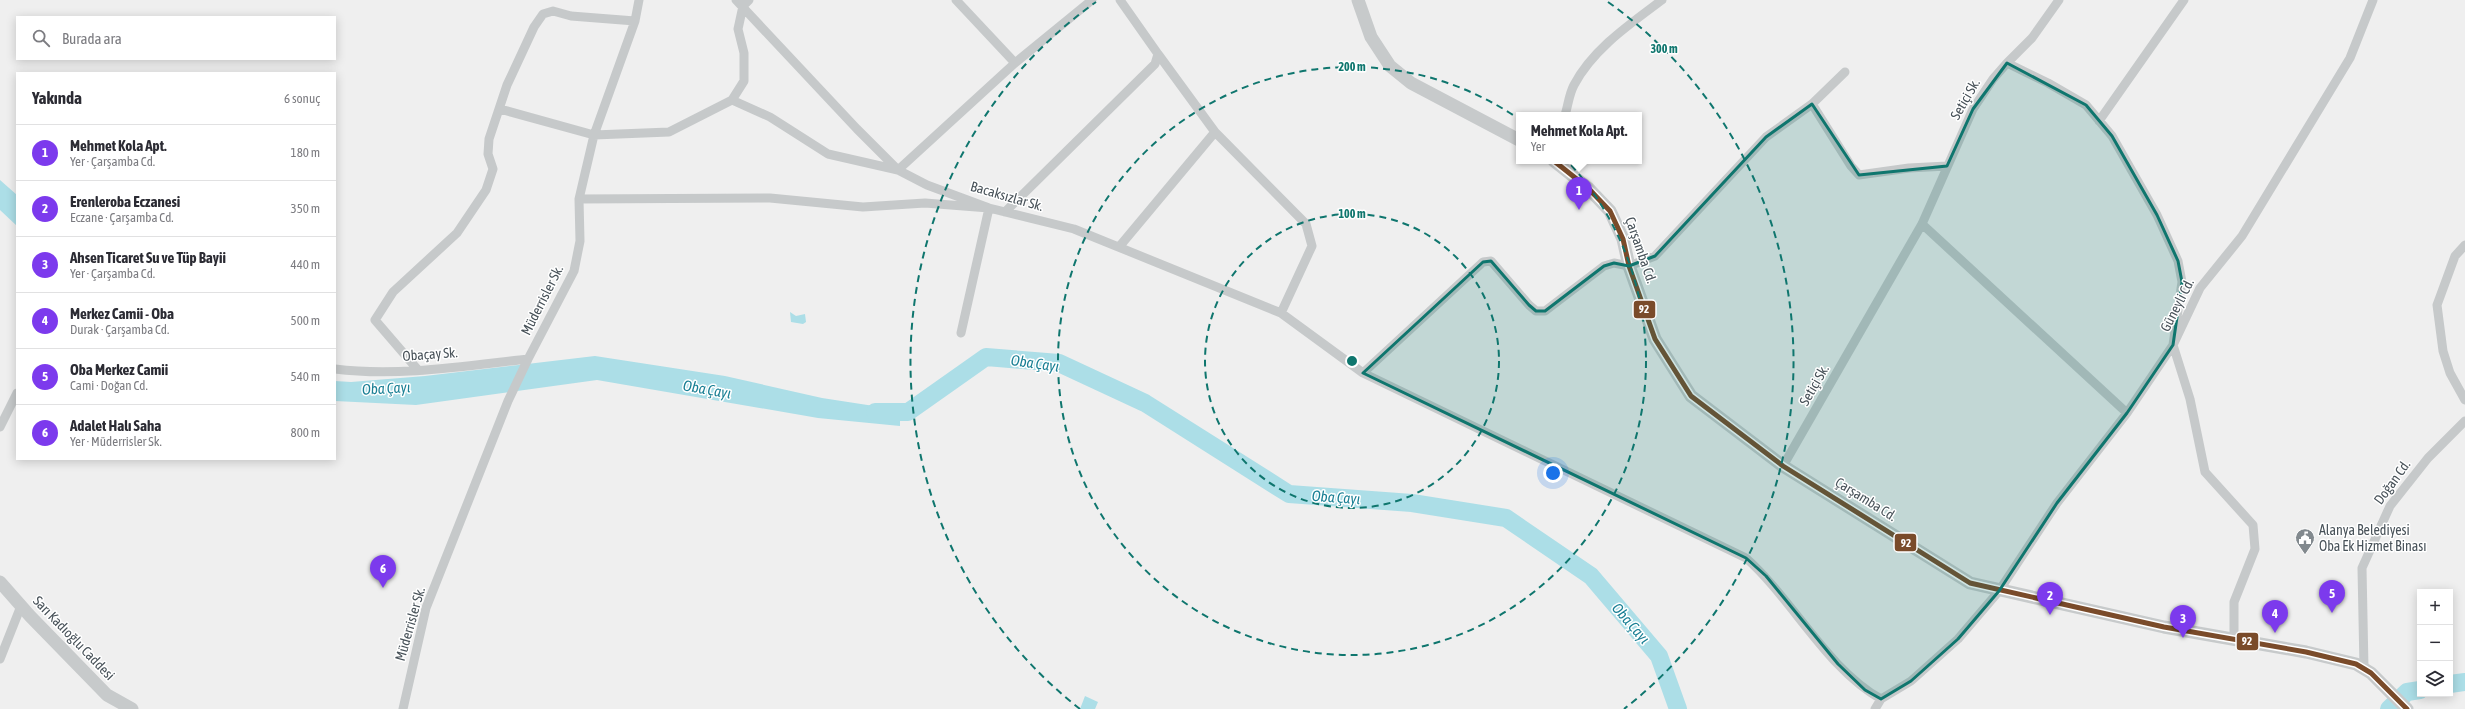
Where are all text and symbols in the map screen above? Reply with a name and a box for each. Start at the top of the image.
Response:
search box [16,16,336,60]
icon: search [30,27,52,49]
text: Burada ara [62,30,122,47]
text: 300 m [1650,42,1678,56]
text: 200 m [1338,60,1366,74]
street label: Setiçi Sk. [1947,76,1983,122]
text: Yakında [32,88,82,108]
text: 6 sonuç [284,91,320,106]
popup [1516,112,1642,164]
text: Mehmet Kola Apt. [1531,122,1627,139]
text: Mehmet Kola Apt. [70,137,167,154]
text: Yer [1531,139,1545,154]
text: 1 [42,145,48,160]
text: 180 m [291,145,320,160]
text: Yer · Çarşamba Cd. [70,154,155,169]
pin: 1 [1566,177,1592,210]
street label: Bacaksızlar Sk. [969,178,1045,214]
text: Erenleroba Eczanesi [70,193,180,210]
text: 2 [42,201,48,216]
text: 350 m [291,201,320,216]
text: 100 m [1338,207,1366,221]
text: Eczane · Çarşamba Cd. [70,210,174,225]
street label: Çarşamba Cd. [1622,215,1660,285]
text: Ahsen Ticaret Su ve Tüp Bayii [70,249,226,266]
text: 3 [42,257,48,272]
text: 440 m [291,257,320,272]
street label: Müderrisler Sk. [518,262,566,338]
text: Yer · Çarşamba Cd. [70,266,155,281]
street label: Güneyli Cd. [2157,276,2197,334]
line badge: 92 [1633,300,1656,319]
text: 92 [1639,303,1649,315]
text: Merkez Camii - Oba [70,305,174,322]
text: 4 [42,313,48,328]
text: 500 m [291,313,320,328]
text: Durak · Çarşamba Cd. [70,322,169,337]
street label: Obaçay Sk. [402,344,458,364]
water label: Oba Çayı [1010,351,1061,375]
centre of rings [1345,354,1359,368]
text: Oba Merkez Camii [70,361,168,378]
street label: Setiçi Sk. [1796,362,1832,408]
text: 5 [42,369,48,384]
text: 540 m [291,369,320,384]
water label: Oba Çayı [682,376,733,402]
text: Cami · Doğan Cd. [70,378,148,393]
water label: Oba Çayı [361,378,411,398]
text: Adalet Halı Saha [70,417,161,434]
text: 6 [42,425,48,440]
text: 800 m [291,425,320,440]
text: Yer · Müderrisler Sk. [70,434,162,449]
street label: Doğan Cd. [2371,457,2413,507]
your location [1543,463,1563,483]
street label: Çarşamba Cd. [1833,474,1899,524]
water label: Oba Çayı [1311,487,1361,507]
place label: Alanya Belediyesi Oba Ek Hizmet Binası [2319,522,2426,554]
public building icon: Alanya Belediyesi Oba Ek Hizmet Binası [2294,527,2316,555]
line badge: 92 [1894,533,1917,552]
text: 92 [1901,537,1911,549]
pin: 6 [370,555,396,588]
pin: 5 [2319,580,2345,613]
pin: 2 [2037,582,2063,615]
street label: Müderrisler Sk. [392,585,428,663]
map controls [2417,589,2453,697]
button: + [2417,589,2453,625]
street label: Sarı Kadıoğlu Caddesi [30,593,118,683]
water label: Oba Çayı [1609,599,1654,647]
pin: 4 [2262,600,2288,633]
pin: 3 [2170,605,2196,638]
button: − [2417,625,2453,661]
line badge: 92 [2236,632,2259,651]
text: 92 [2242,635,2252,647]
button: layers [2417,661,2453,697]

